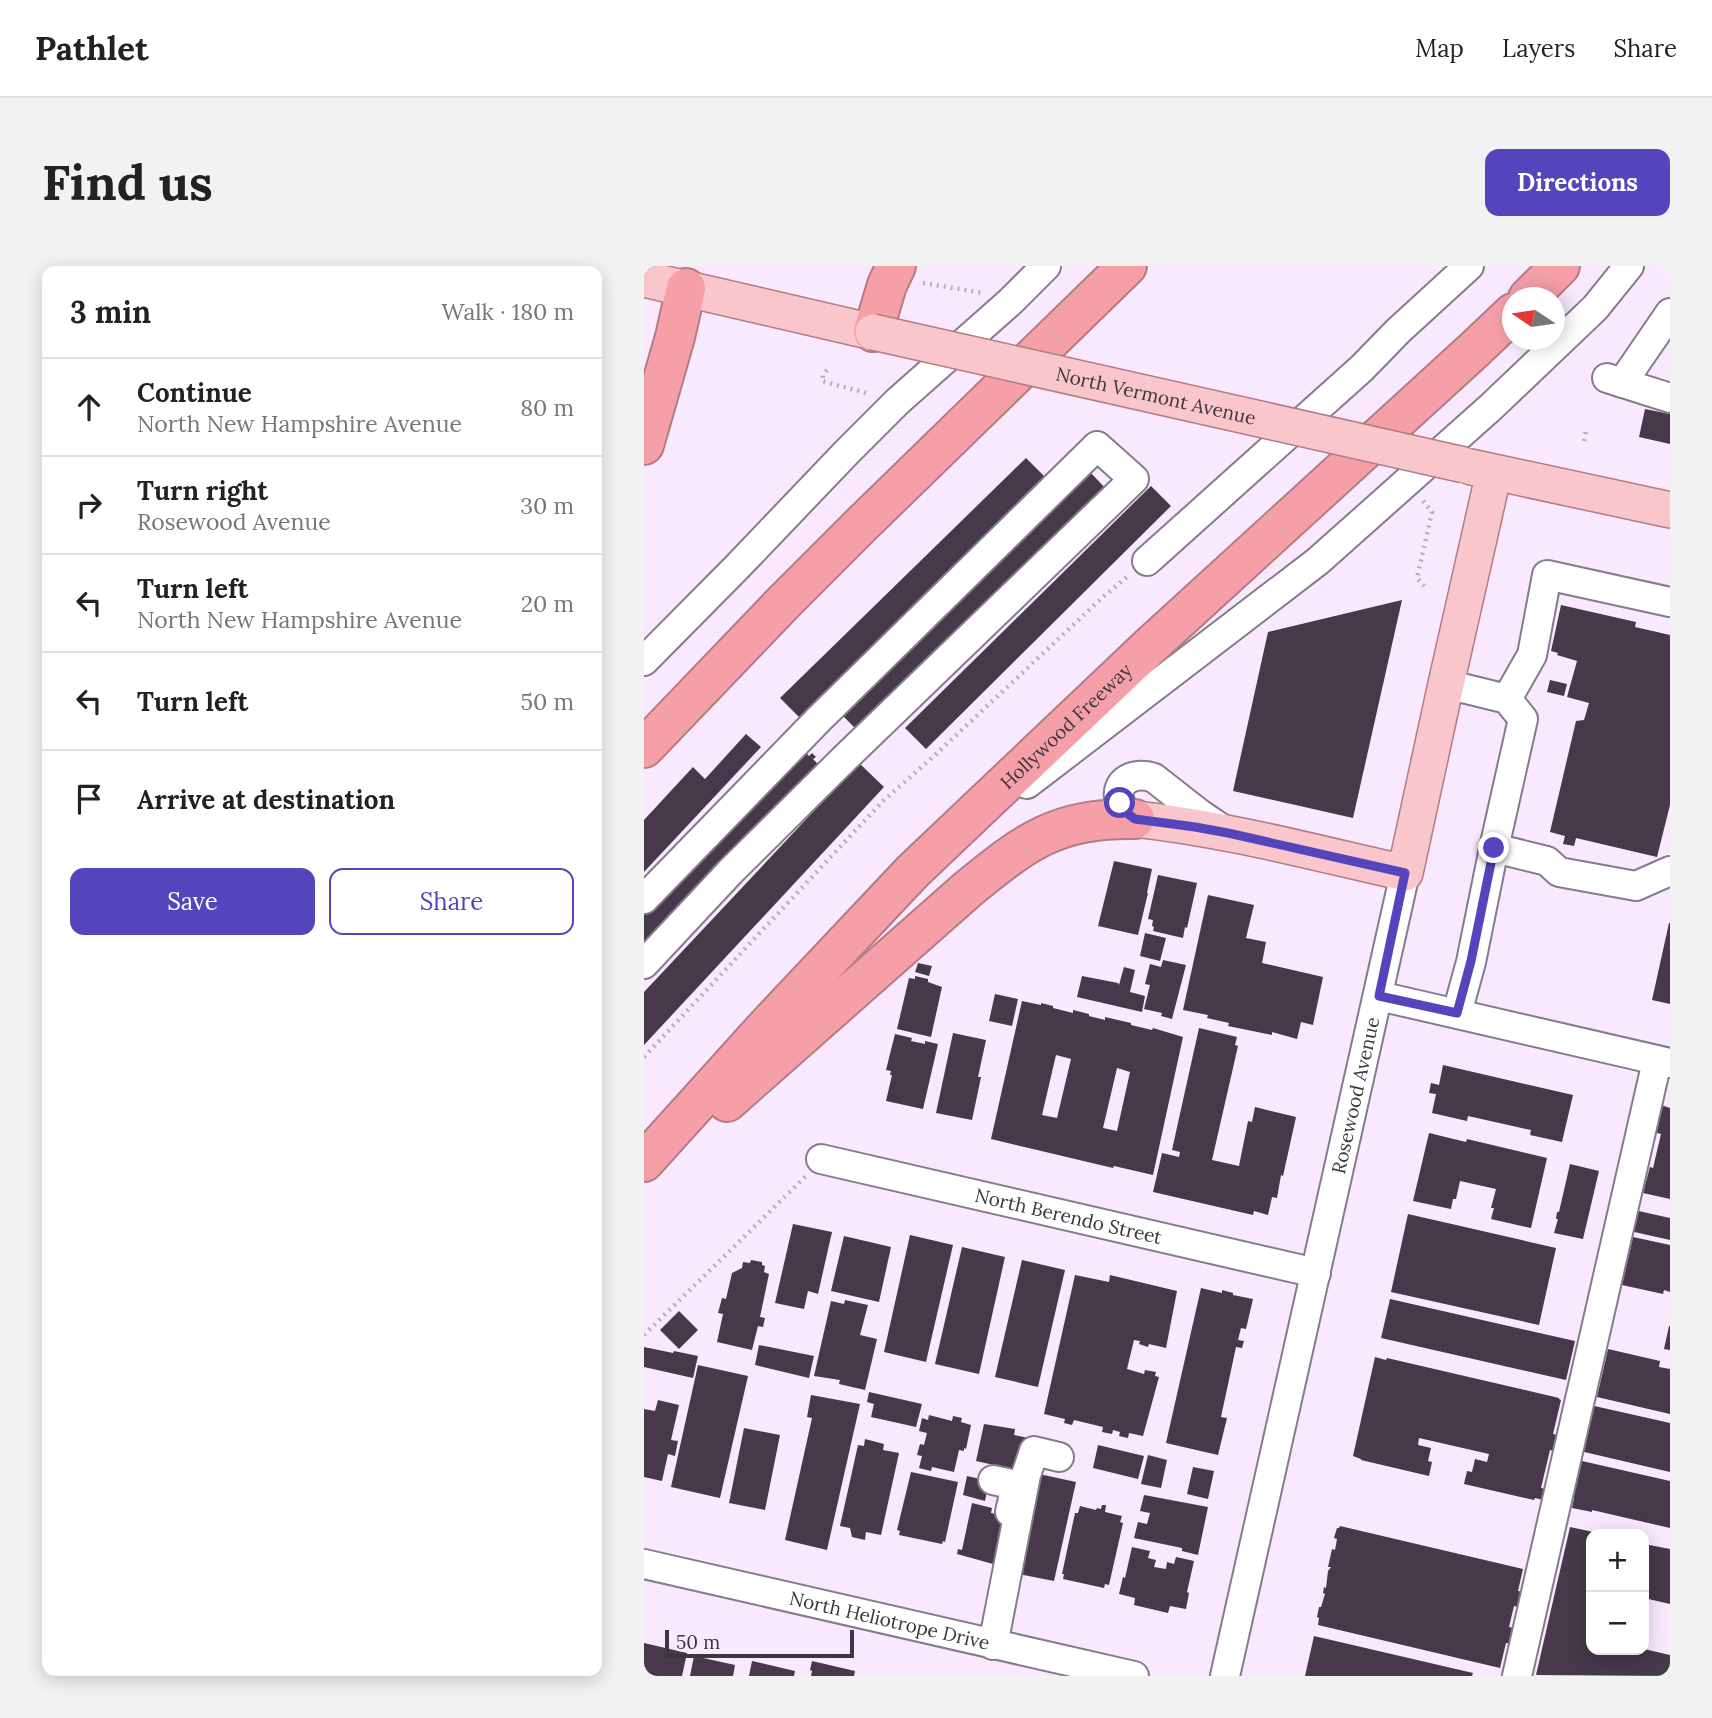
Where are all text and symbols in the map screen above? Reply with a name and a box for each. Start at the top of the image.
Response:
text: Pathlet [35,27,149,69]
text: Map [1415,33,1464,64]
text: Layers [1502,33,1575,64]
text: Share [1613,33,1677,64]
button: Directions [1485,149,1670,216]
text: Find us [42,151,213,213]
north arrow [1502,287,1565,350]
text: 3 min [70,293,151,331]
text: Walk · 180 m [441,297,574,326]
street label: North Vermont Avenue [1054,362,1258,430]
text: Continue [137,376,252,409]
icon: ahead [70,388,108,426]
text: 80 m [520,393,574,422]
text: North New Hampshire Avenue [137,409,462,438]
text: Turn right [137,474,268,507]
icon: right [70,486,108,524]
text: 30 m [520,491,574,520]
text: Rosewood Avenue [137,507,331,536]
text: Turn left [137,572,248,605]
icon: left [70,584,108,622]
text: 20 m [521,589,574,618]
text: North New Hampshire Avenue [137,605,462,634]
street label: Hollywood Freeway [995,658,1137,794]
icon: left [70,682,108,720]
text: Turn left [137,685,248,718]
text: 50 m [521,687,574,716]
icon: arrive [70,780,108,818]
text: Arrive at destination [137,783,395,816]
route start [1104,787,1135,818]
route end [1478,832,1509,863]
button: Save [70,868,315,935]
button: Share [329,868,574,935]
street label: Rosewood Avenue [1326,1015,1384,1176]
street label: North Berendo Street [973,1183,1165,1249]
map controls [1586,1529,1649,1655]
button: + [1586,1529,1649,1592]
street label: North Heliotrope Drive [787,1586,992,1655]
button: − [1586,1592,1649,1655]
scale bar [665,1627,854,1659]
text: 50 m [676,1630,720,1654]

